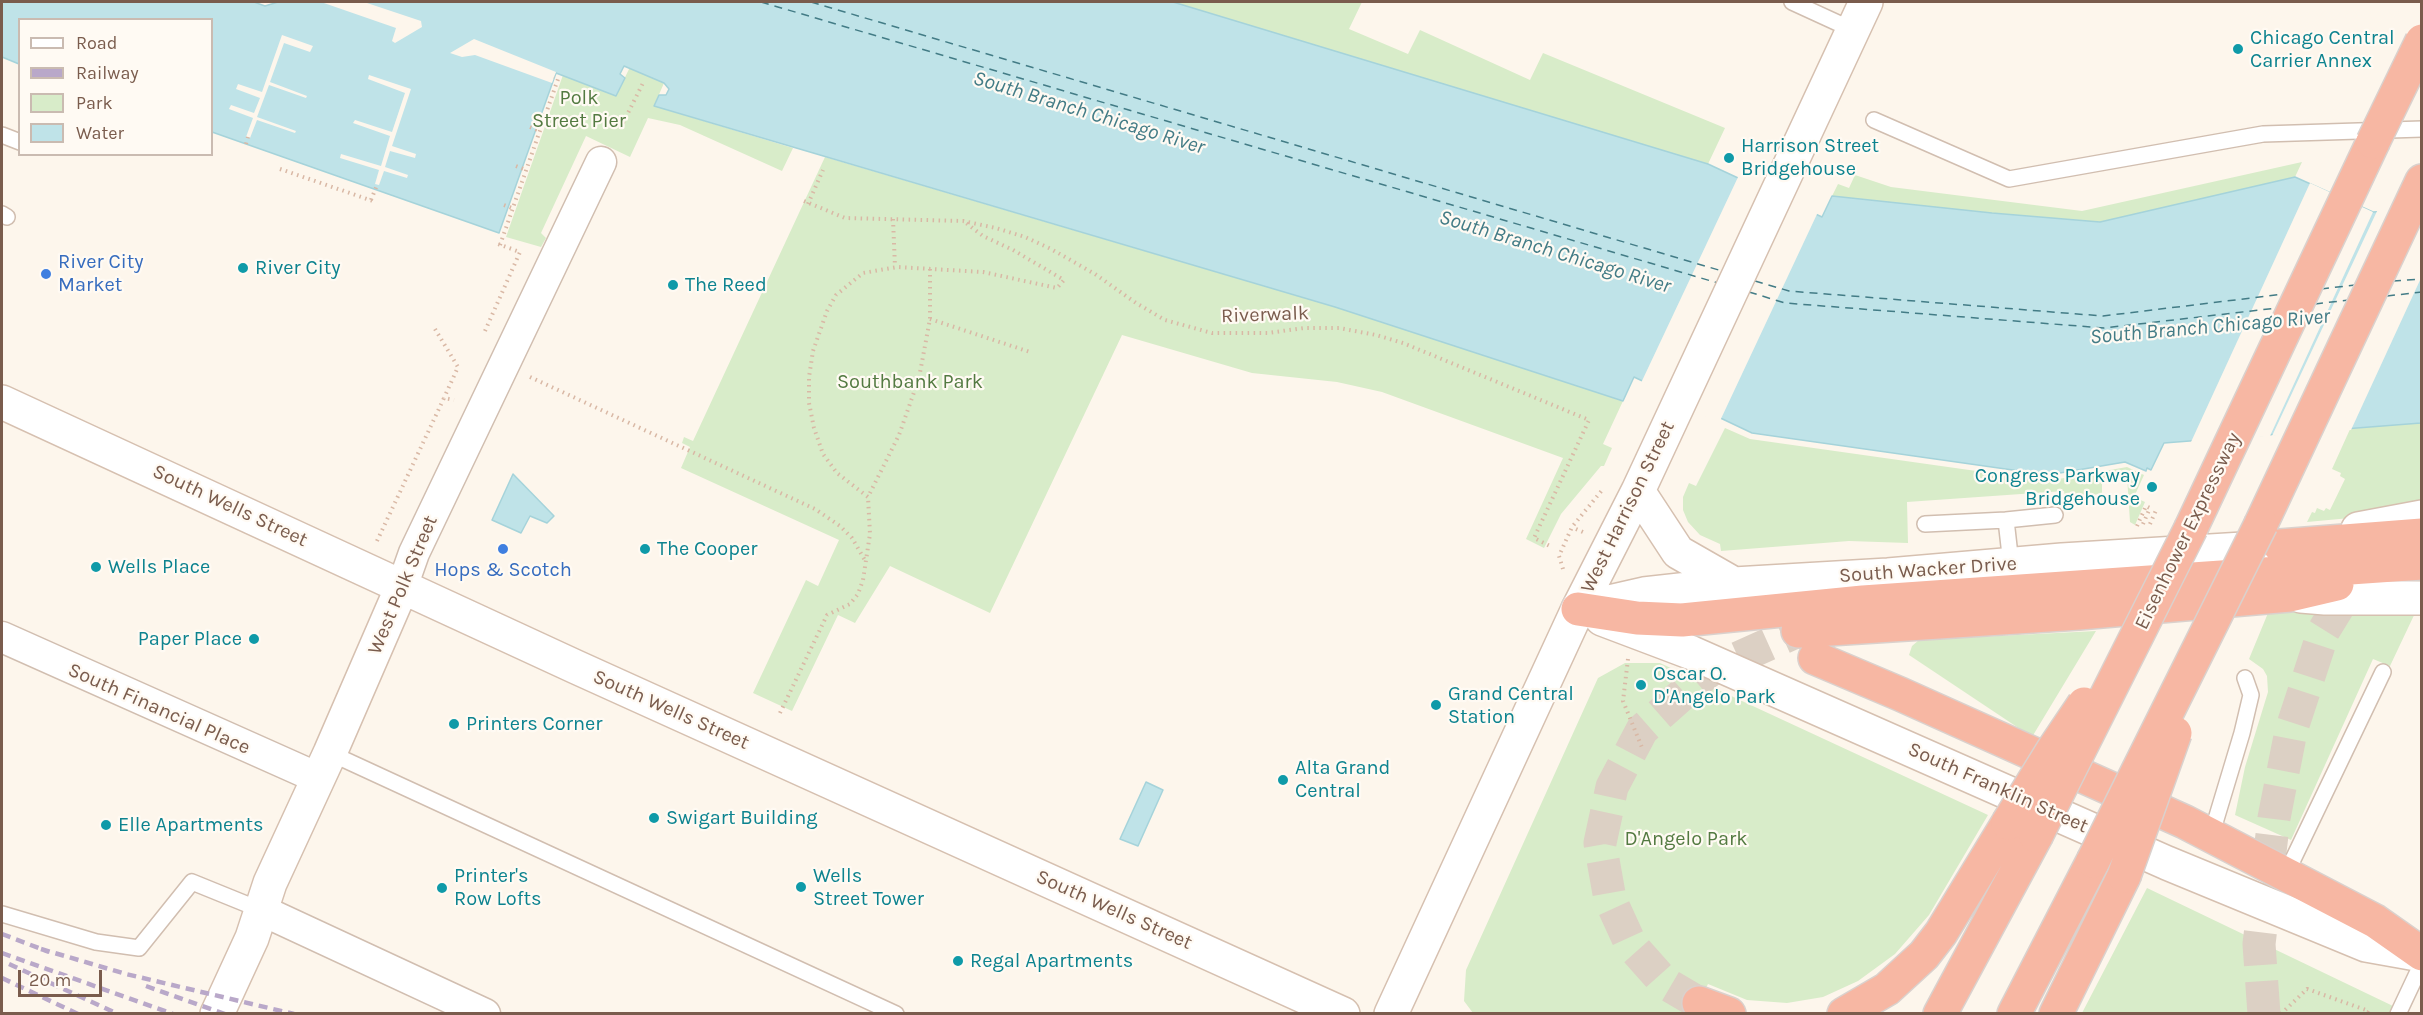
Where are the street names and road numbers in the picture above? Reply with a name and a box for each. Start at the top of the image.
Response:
street label: Riverwalk [1221,301,1309,329]
street label: West Harrison Street [1576,417,1680,597]
street label: Eisenhower Expressway [2130,429,2246,633]
street label: South Wells Street [149,460,311,552]
street label: West Polk Street [363,512,443,658]
street label: South Wacker Drive [1838,552,2018,588]
street label: South Financial Place [64,658,254,760]
street label: South Wells Street [589,665,753,755]
street label: South Franklin Street [1904,737,2092,839]
street label: South Wells Street [1032,865,1196,955]

